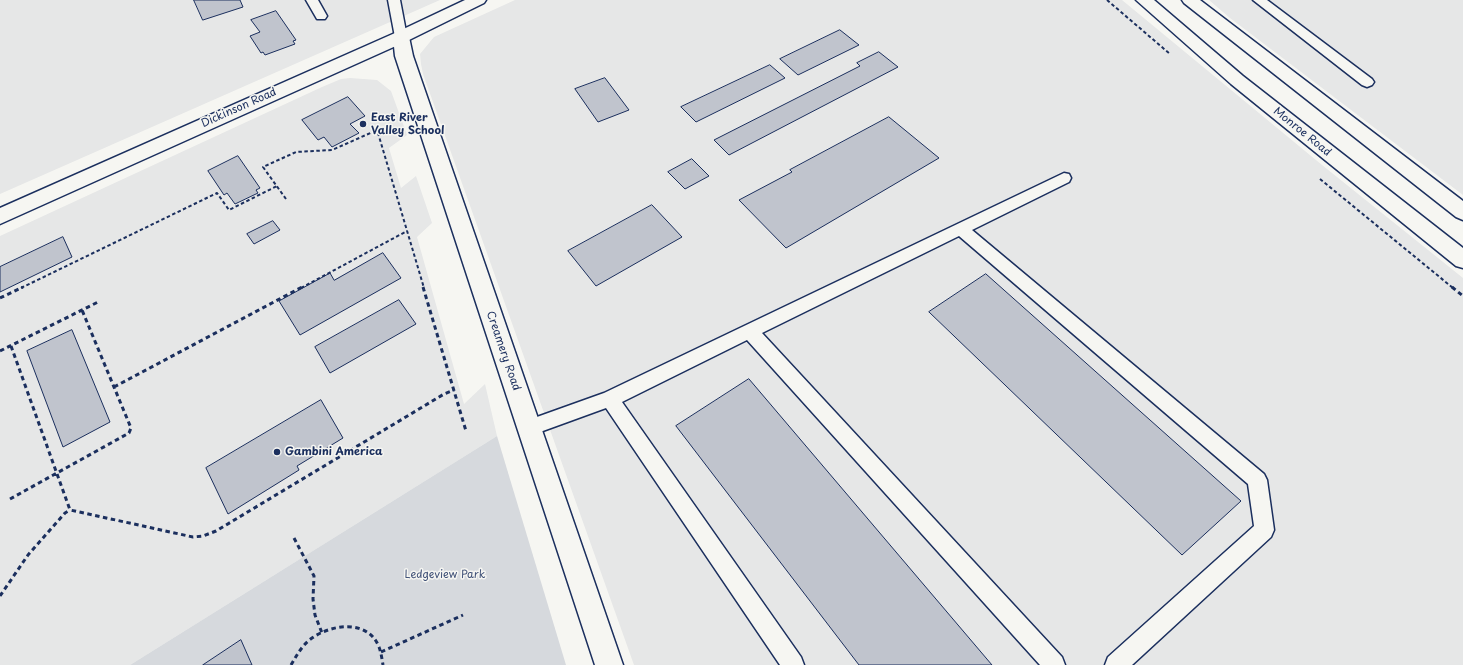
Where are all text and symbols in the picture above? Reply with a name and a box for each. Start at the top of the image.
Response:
street label: Dickinson Road [199,85,279,131]
street label: Monroe Road [1270,105,1334,159]
place label: East River Valley School [371,111,444,137]
marker: East River Valley School [358,119,368,129]
street label: Creamery Road [483,309,523,393]
place label: Gambini America [285,445,383,459]
marker: Gambini America [272,447,282,457]
park label: Ledgeview Park [405,568,485,582]

